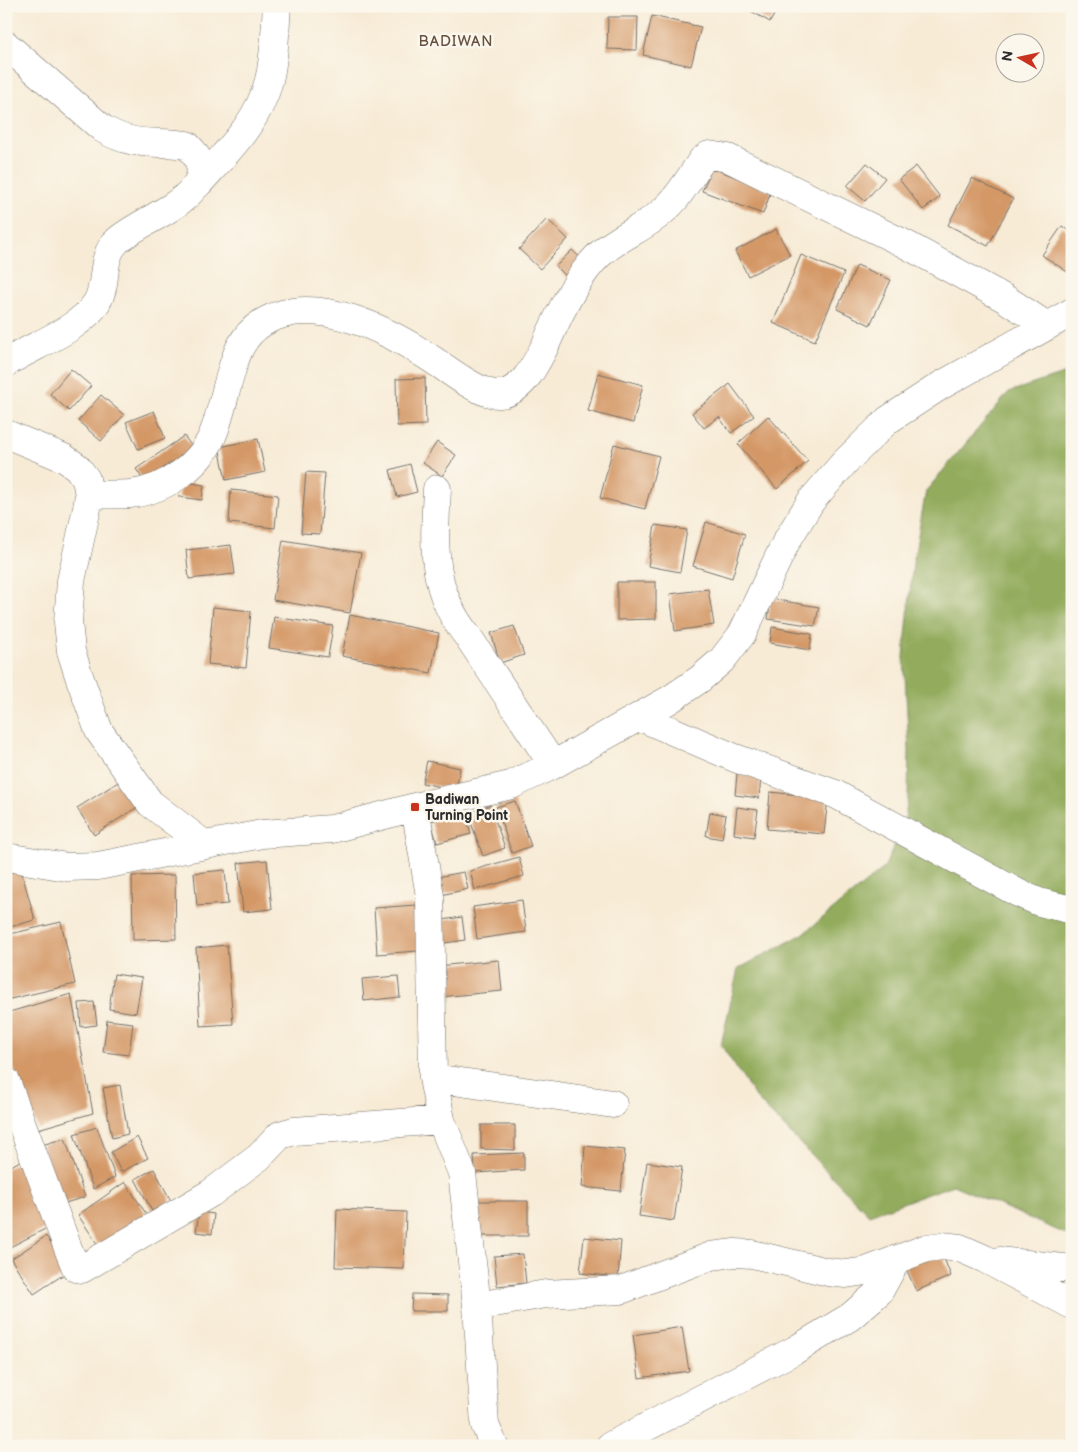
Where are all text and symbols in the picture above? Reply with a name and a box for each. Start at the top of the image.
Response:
district label: BADIWAN [418,32,494,51]
north arrow [996,32,1046,82]
text: N [998,50,1017,63]
place label: Badiwan Turning Point [425,791,508,824]
marker: Badiwan Turning Point [409,801,421,813]

